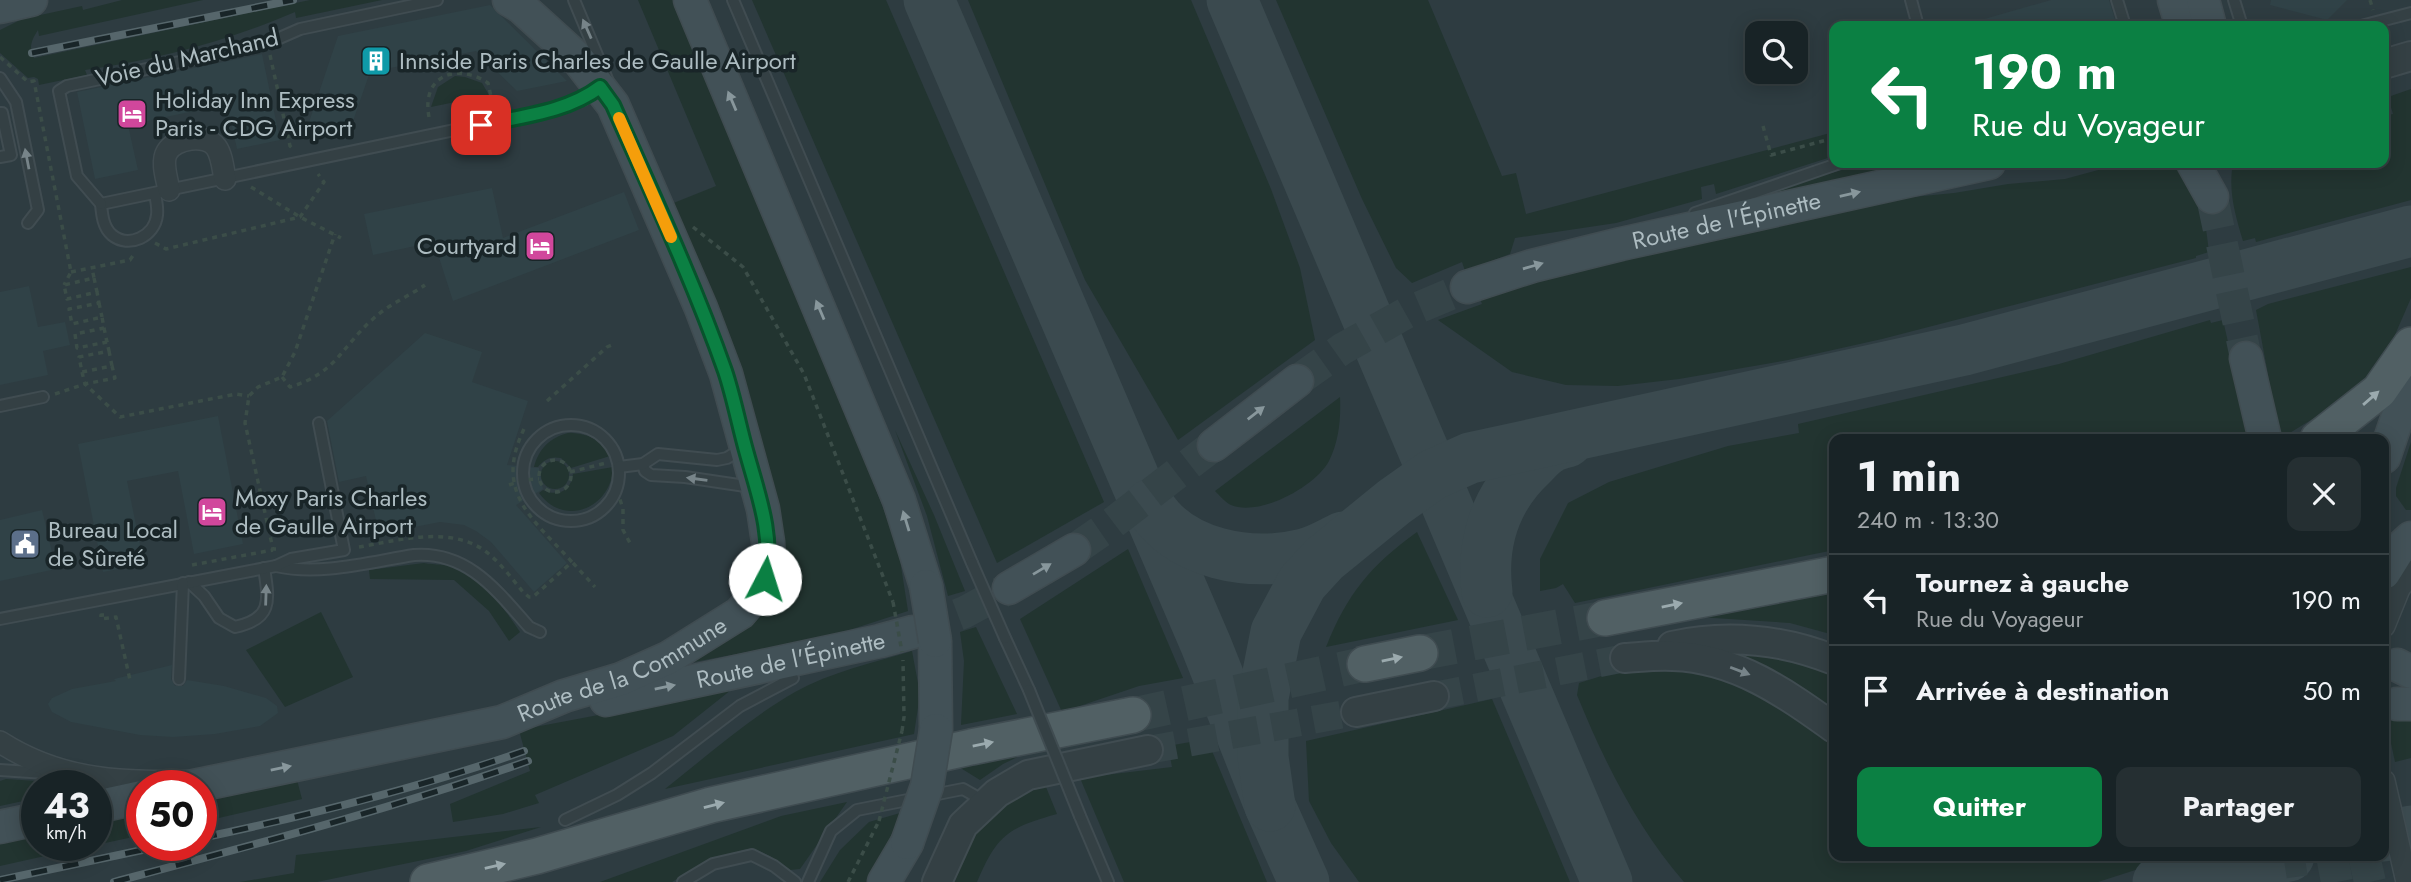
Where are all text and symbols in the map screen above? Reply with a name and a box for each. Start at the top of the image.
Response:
street label: Voie du Marchand [92,19,282,96]
one-way arrow [581,19,593,39]
map controls [1745,21,1808,84]
button: search [1745,21,1808,84]
text: 190 m [1972,37,2117,107]
place label: Innside Paris Charles de Gaulle Airport [399,43,796,78]
building icon: Innside Paris Charles de Gaulle Airport [359,44,393,78]
icon: left [1857,49,1948,140]
place label: Holiday Inn Express Paris - CDG Airport [155,82,355,145]
one-way arrow [727,90,738,111]
pin [451,95,511,155]
hotel icon: Holiday Inn Express Paris - CDG Airport [115,97,149,131]
text: Rue du Voyageur [1972,102,2205,148]
icon: arrive [462,106,500,144]
one-way arrow [22,148,33,170]
street label: Route de l'Épinette [1629,183,1824,258]
one-way arrow [1839,188,1861,199]
place label: Courtyard [417,228,517,263]
hotel icon: Courtyard [523,229,557,263]
one-way arrow [1522,261,1543,271]
one-way arrow [814,300,825,321]
one-way arrow [2362,390,2380,406]
one-way arrow [1246,405,1264,420]
text: 1 min [1857,446,1961,507]
button: close [2287,457,2361,531]
one-way arrow [686,473,708,484]
place label: Moxy Paris Charles de Gaulle Airport [235,480,427,543]
hotel icon: Moxy Paris Charles de Gaulle Airport [195,495,229,529]
text: 240 m · 13:30 [1857,503,1999,537]
one-way arrow [900,510,911,531]
place label: Bureau Local de Sûreté [48,512,178,575]
public building icon: Bureau Local de Sûreté [8,527,42,561]
position arrow [728,542,802,616]
one-way arrow [1032,563,1051,575]
text: Tournez à gauche [1916,564,2129,602]
icon: left [1857,581,1895,619]
text: 190 m [2291,581,2361,619]
one-way arrow [261,583,272,605]
one-way arrow [1661,600,1683,611]
text: Rue du Voyageur [1916,602,2083,636]
street label: Route de la Commune [512,607,733,731]
street label: Route de l'Épinette [693,622,888,697]
one-way arrow [1381,653,1403,664]
one-way arrow [1729,665,1750,676]
icon: arrive [1857,672,1895,710]
text: Arrivée à destination [1916,672,2169,710]
text: 50 m [2303,672,2361,710]
one-way arrow [654,682,676,693]
one-way arrow [972,739,994,750]
one-way arrow [270,762,292,773]
button: Quitter [1857,767,2102,847]
button: Partager [2116,767,2361,847]
speed limit sign: 50 [126,770,217,861]
text: 43 [43,781,90,831]
one-way arrow [703,799,725,810]
text: km/h [46,820,87,846]
one-way arrow [484,860,506,871]

